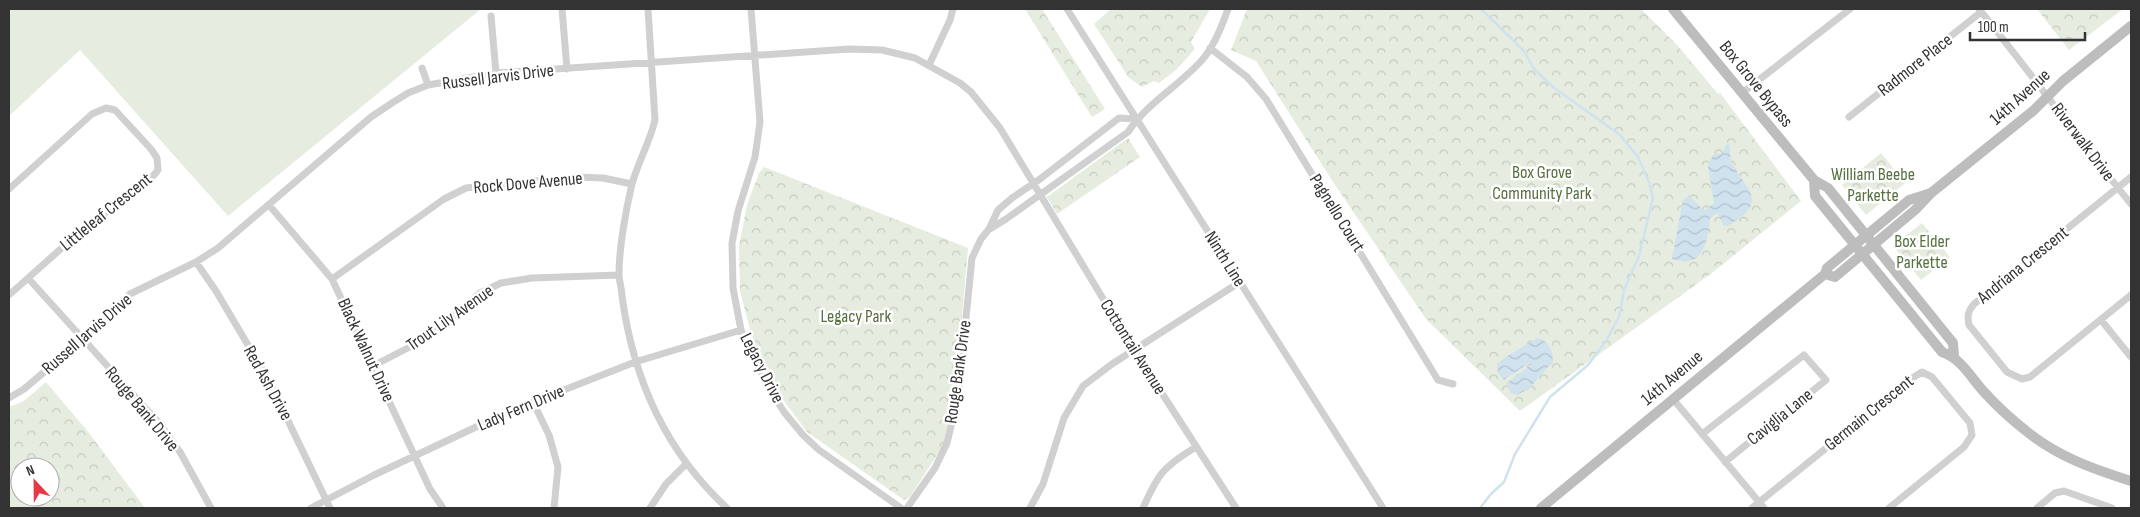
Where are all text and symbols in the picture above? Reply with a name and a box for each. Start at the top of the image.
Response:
scale bar [1970,10,2085,42]
text: 100 m [1978,18,2009,37]
street label: Radmore Place [1874,29,1956,101]
street label: Box Grove Bypass [1715,37,1797,131]
street label: Russell Jarvis Drive [441,60,555,94]
street label: 14th Avenue [1986,64,2054,130]
street label: Riverwalk Drive [2047,99,2119,185]
park label: Box Grove Community Park [1492,162,1592,204]
park label: William Beebe Parkette [1831,164,1915,206]
street label: Littleleaf Crescent [56,168,157,255]
street label: Rock Dove Avenue [472,168,584,198]
street label: Pagnello Court [1305,170,1369,256]
street label: Andriana Crescent [1972,222,2073,309]
street label: Ninth Line [1200,227,1250,291]
park label: Box Elder Parkette [1894,231,1950,273]
street label: Trout Lily Avenue [402,280,498,356]
street label: Russell Jarvis Drive [38,289,136,379]
street label: Black Walnut Drive [333,295,399,405]
street label: Cottontail Avenue [1095,296,1171,398]
park label: Legacy Park [821,306,892,327]
street label: Rouge Bank Drive [940,319,976,425]
street label: Legacy Drive [735,329,789,407]
street label: Red Ash Drive [239,342,297,424]
street label: 14th Avenue [1637,346,1707,410]
street label: Rouge Bank Drive [100,362,184,456]
street label: Germain Crescent [1820,370,1918,455]
street label: Lady Fern Drive [475,380,567,436]
street label: Caviglia Lane [1743,384,1817,450]
north arrow [10,457,60,507]
text: N [24,461,37,480]

